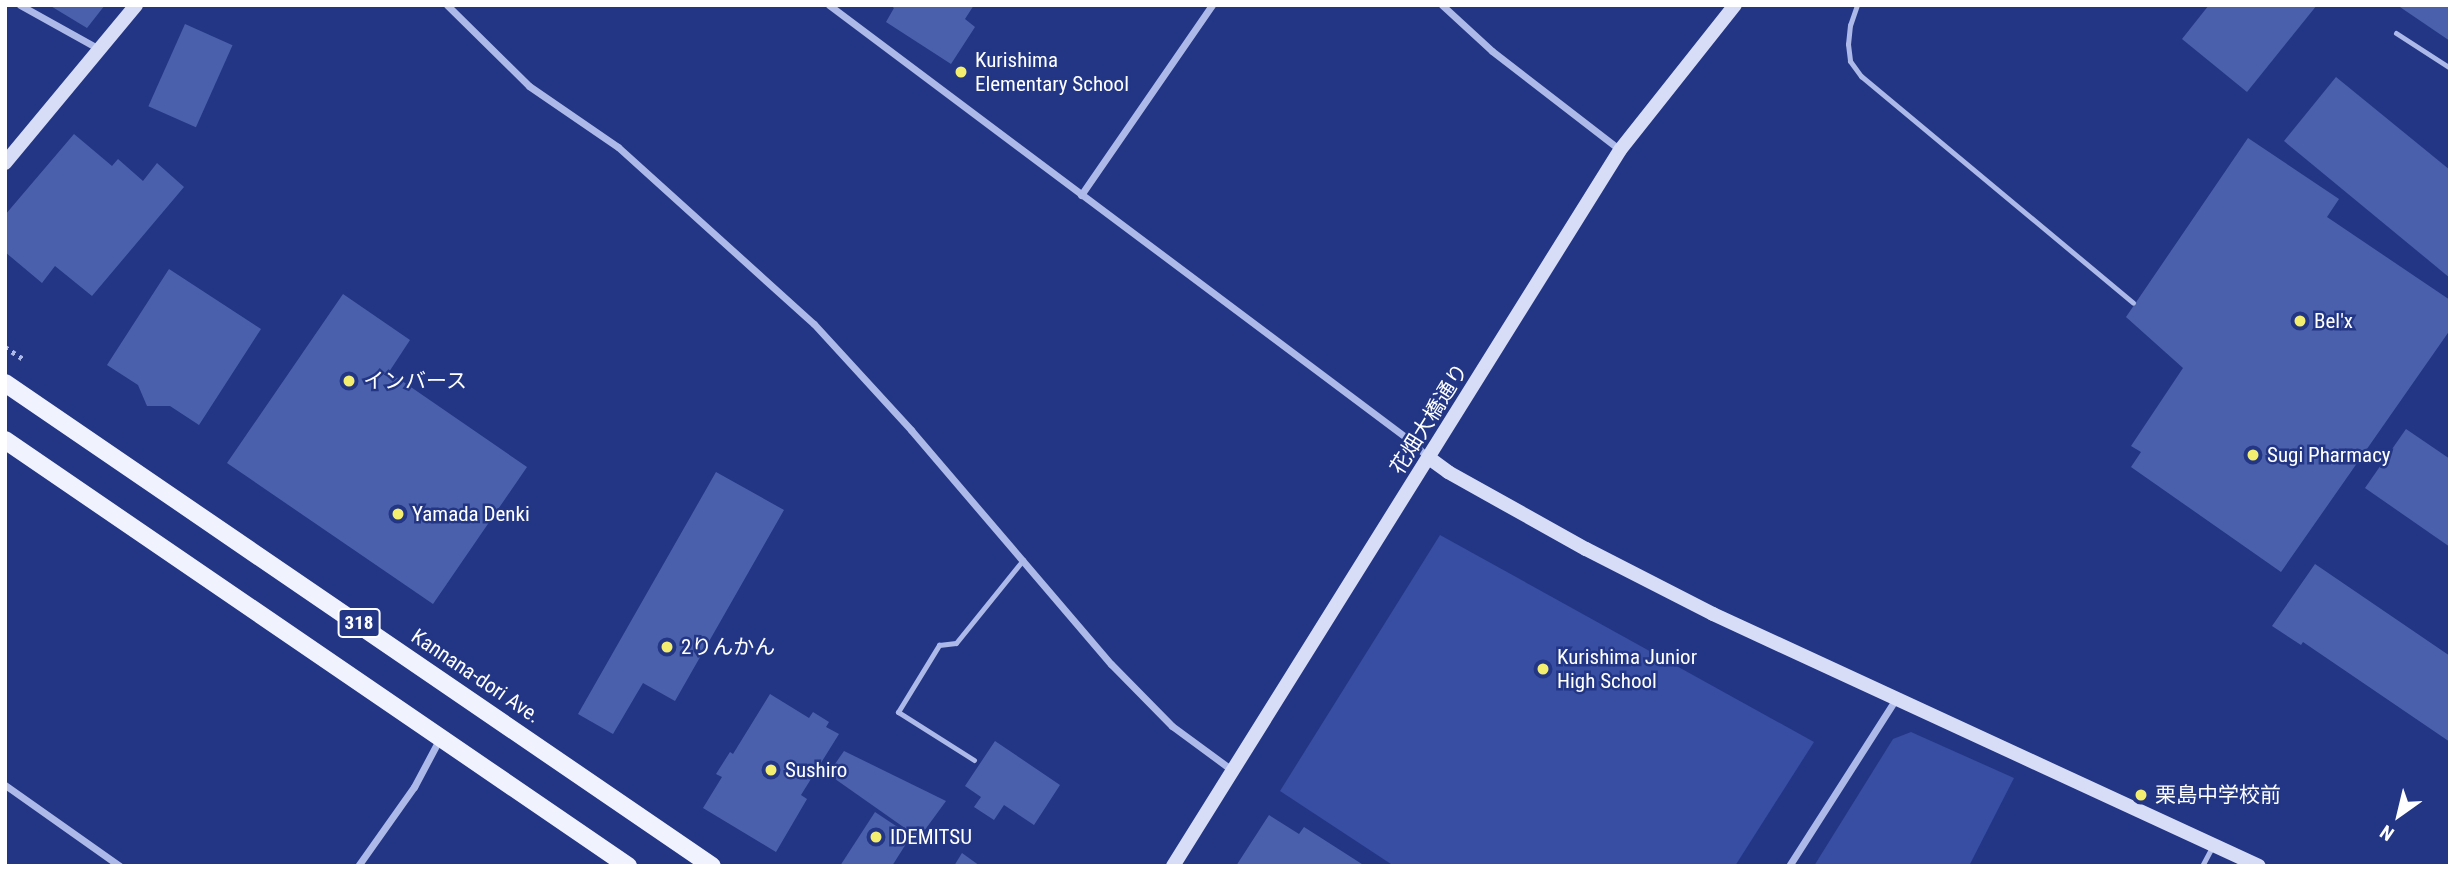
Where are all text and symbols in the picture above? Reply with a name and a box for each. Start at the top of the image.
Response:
place label: Kurishima Elementary School [975,47,1129,97]
marker: Kurishima Elementary School [953,64,969,80]
place label: Bel'x [2314,308,2353,334]
marker: Bel'x [2292,313,2308,329]
street label: 花畑大橋通り [1385,359,1473,479]
place label: インバース [363,368,468,394]
marker: インバース [341,373,357,389]
place label: Sugi Pharmacy [2267,442,2391,468]
marker: Sugi Pharmacy [2245,447,2261,463]
place label: Yamada Denki [412,501,530,527]
marker: Yamada Denki [390,506,406,522]
road number: 318 [336,608,382,638]
street label: Kannana-dori Ave. [407,624,545,728]
place label: 2りんかん [681,634,775,660]
marker: 2りんかん [659,639,675,655]
place label: Kurishima Junior High School [1557,644,1697,694]
marker: Kurishima Junior High School [1535,661,1551,677]
place label: Sushiro [785,757,847,783]
marker: Sushiro [763,762,779,778]
north arrow [2364,780,2434,850]
place label: 栗島中学校前 [2155,782,2281,808]
marker: 栗島中学校前 [2133,787,2149,803]
text: N [2376,820,2398,846]
place label: IDEMITSU [890,824,972,850]
marker: IDEMITSU [868,829,884,845]

